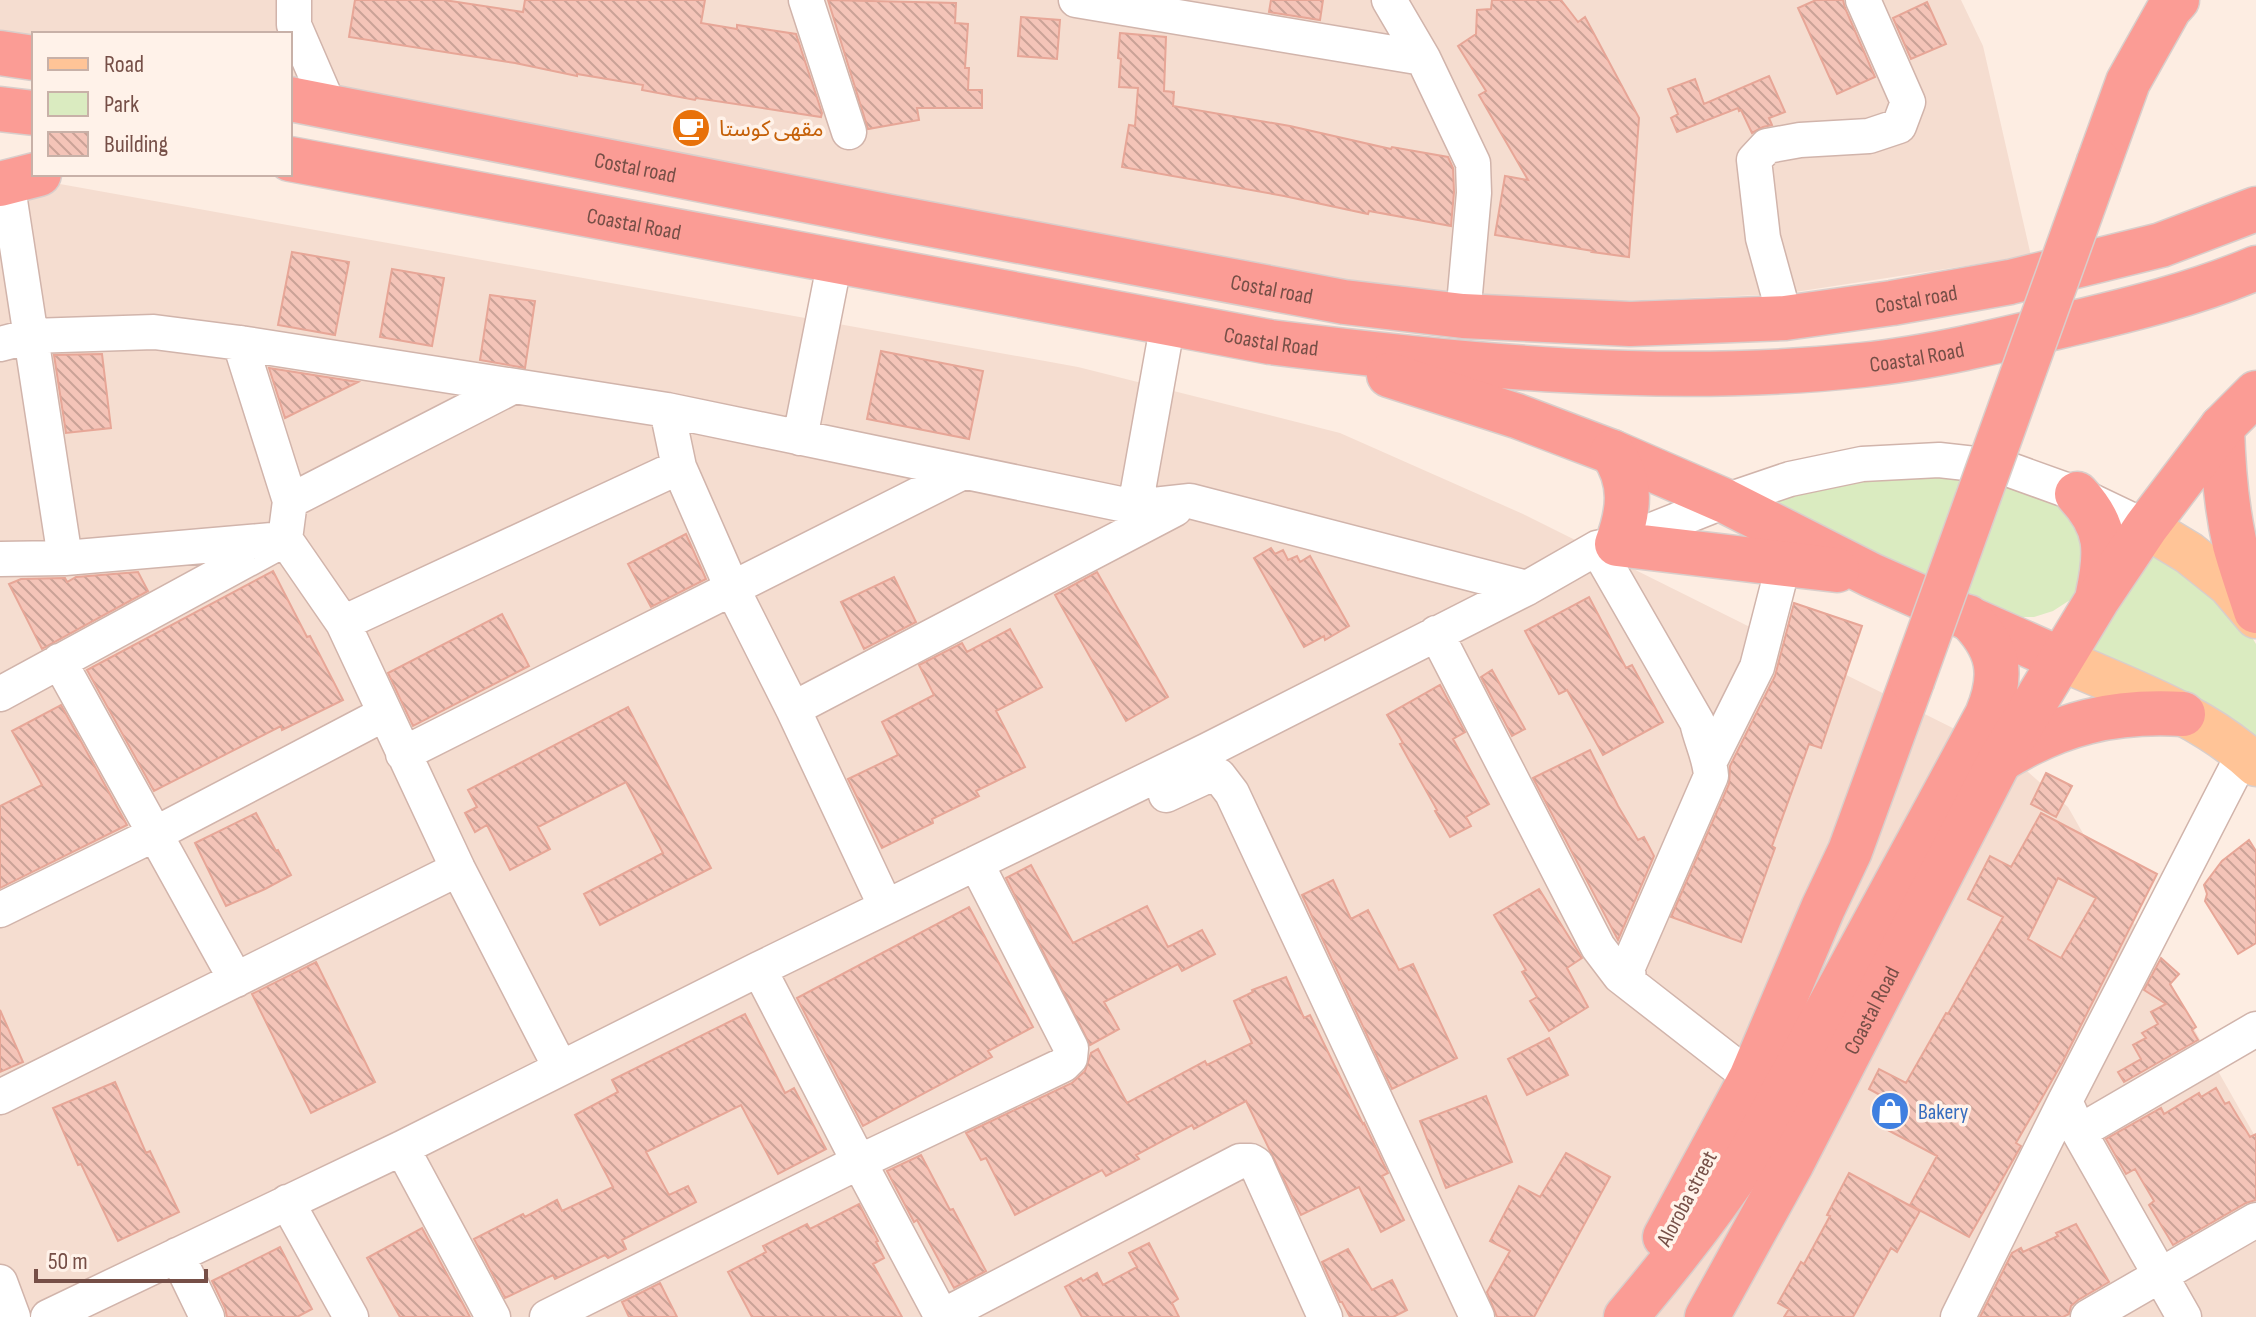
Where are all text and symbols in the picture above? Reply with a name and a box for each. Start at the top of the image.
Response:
legend [32,32,292,176]
text: Road [104,50,144,79]
text: Park [104,90,139,119]
cafe icon: مقهى كوستا [670,107,712,149]
place label: مقهى كوستا [719,116,824,143]
text: Building [104,130,168,159]
street label: Costal road [592,147,678,190]
street label: Coastal Road [584,203,683,247]
street label: Costal road [1228,269,1315,311]
street label: Costal road [1873,280,1960,320]
street label: Coastal Road [1221,322,1320,363]
street label: Coastal Road [1868,337,1967,379]
street label: Coastal Road [1838,962,1906,1059]
shop icon: Bakery [1869,1090,1911,1132]
place label: Bakery [1918,1099,1969,1126]
street label: Aloroba street [1651,1146,1724,1252]
scale bar [36,1233,206,1283]
text: 50 m [48,1247,88,1276]

